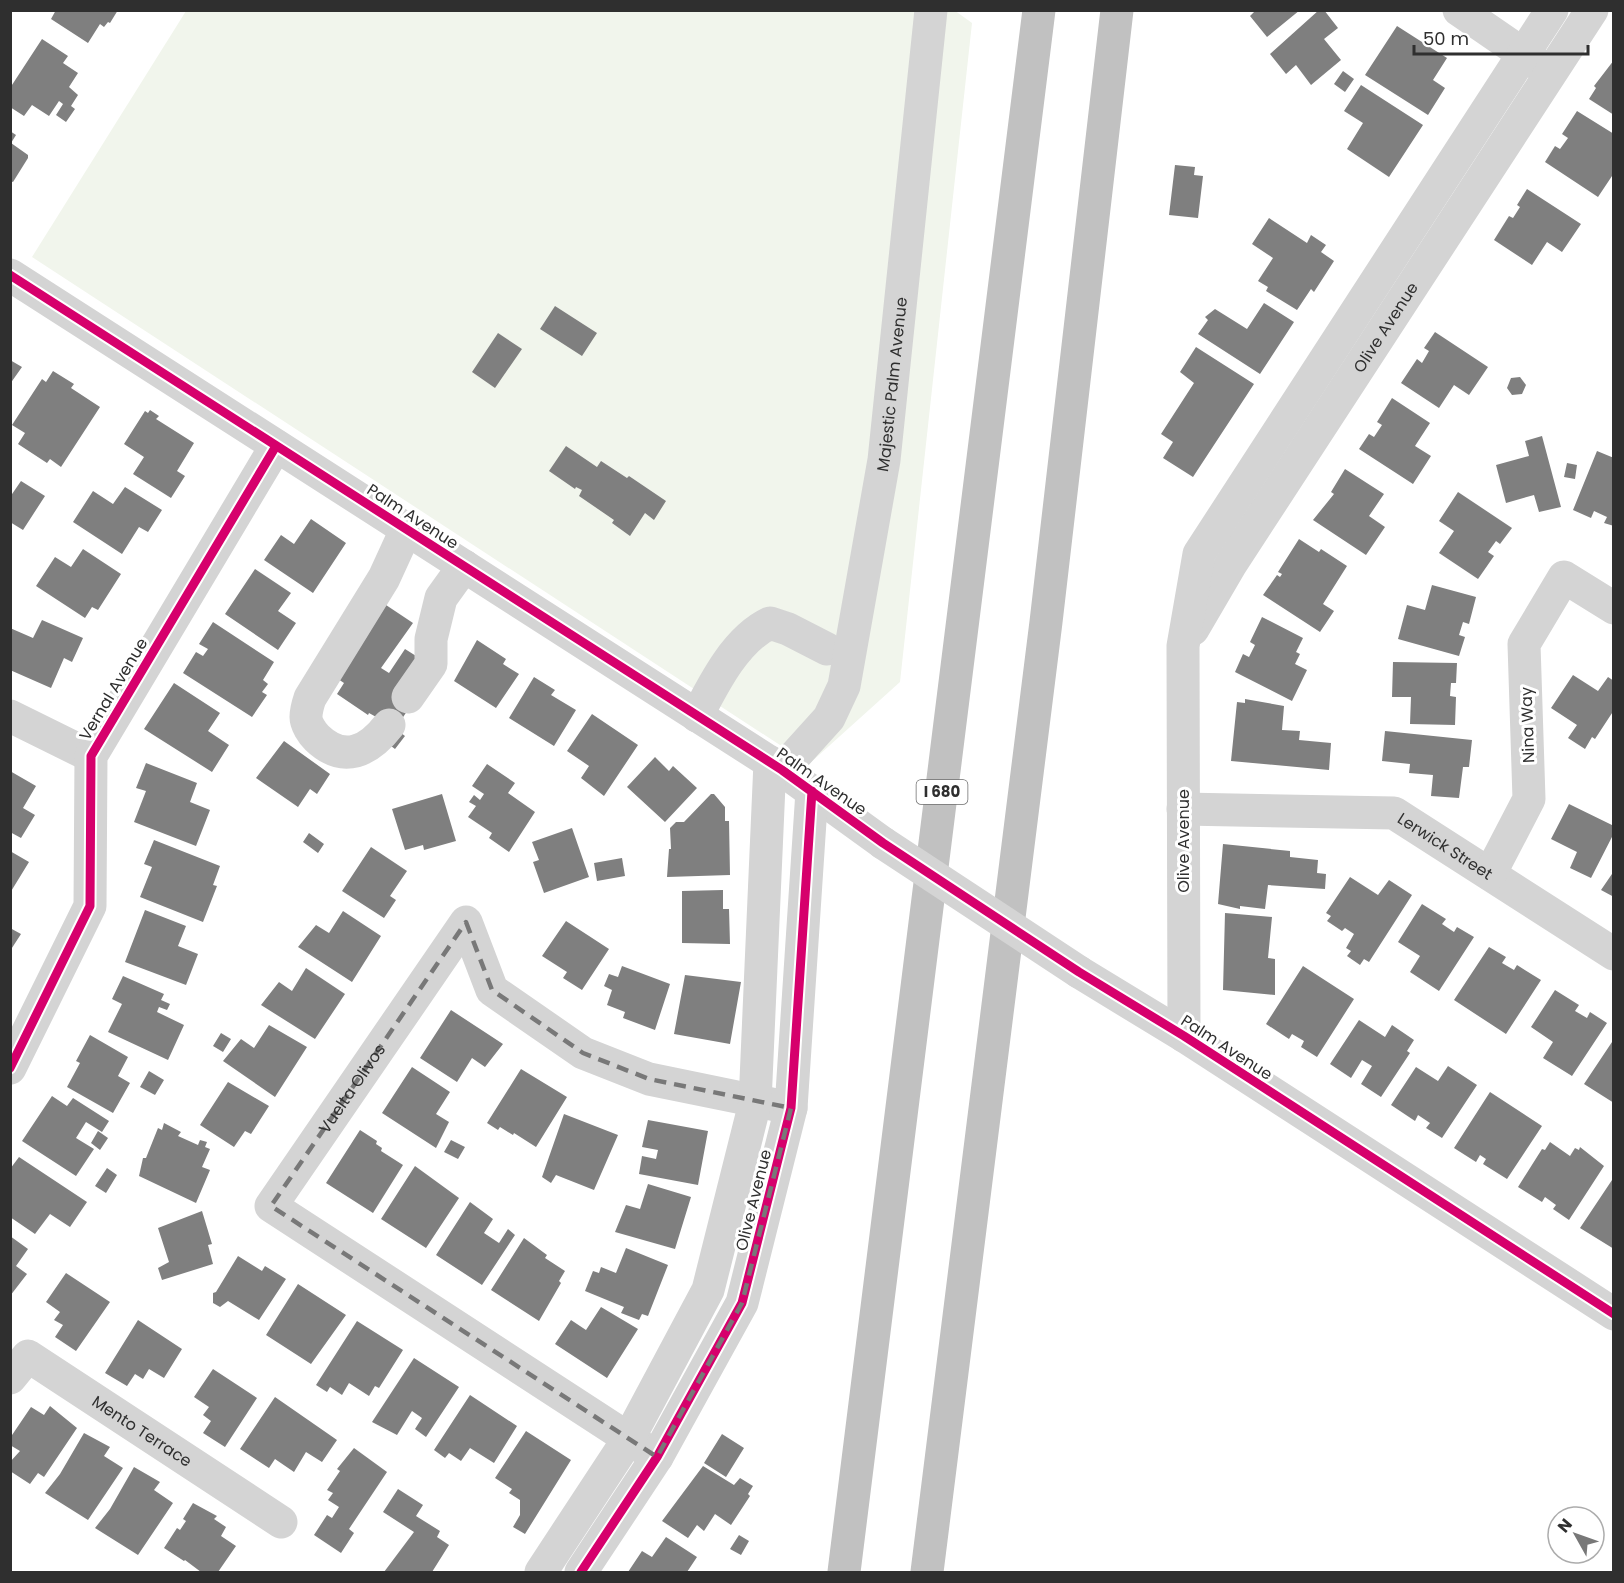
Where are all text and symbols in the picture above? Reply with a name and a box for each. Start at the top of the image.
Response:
scale bar [1414,18,1588,56]
text: 50 m [1423,26,1469,51]
street label: Olive Avenue [1348,278,1424,377]
street label: Majestic Palm Avenue [871,296,913,474]
street label: Palm Avenue [362,478,463,555]
street label: Vernal Avenue [74,634,153,745]
street label: Nina Way [1515,687,1540,763]
street label: Palm Avenue [772,742,871,821]
road number: I 680 [916,780,968,804]
street label: Olive Avenue [1172,789,1195,893]
street label: Lerwick Street [1393,807,1497,885]
street label: Palm Avenue [1176,1009,1277,1086]
street label: Vuelta Olivos [313,1039,391,1138]
street label: Olive Avenue [730,1147,777,1253]
street label: Mento Terrace [87,1390,196,1473]
north arrow [1546,1505,1606,1565]
text: N [1552,1514,1578,1538]

